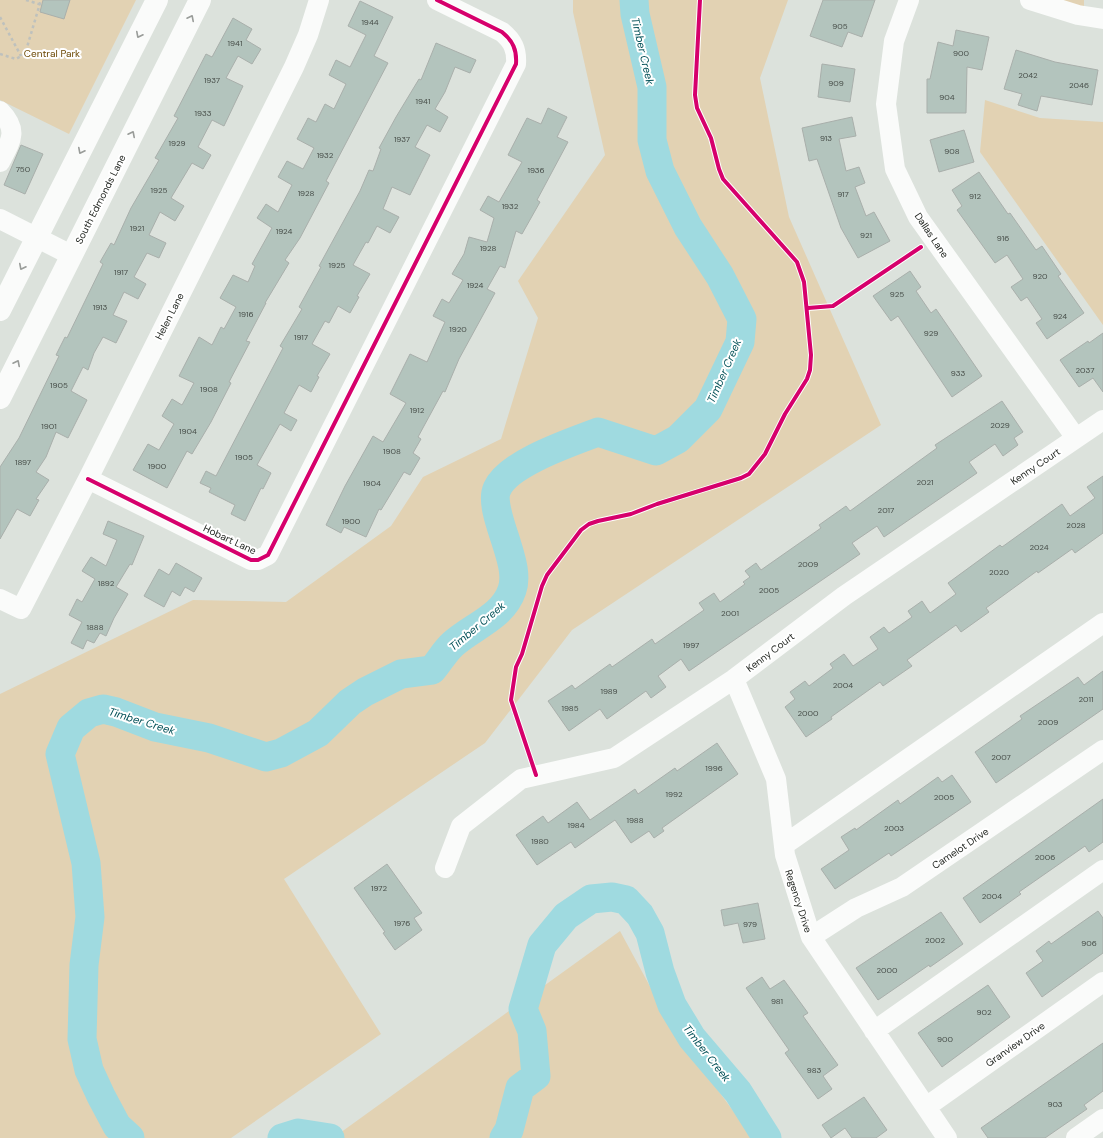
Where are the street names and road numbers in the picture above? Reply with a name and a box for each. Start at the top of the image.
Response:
street label: South Edmonds Lane [72,152,129,246]
street label: Dallas Lane [912,210,952,261]
street label: Helen Lane [152,290,187,342]
street label: Kenny Court [1008,445,1063,488]
street label: Hobart Lane [201,522,259,557]
street label: Kenny Court [744,630,797,675]
street label: Camelot Drive [930,825,991,872]
street label: Regency Drive [782,868,815,935]
street label: Granview Drive [983,1019,1048,1070]

